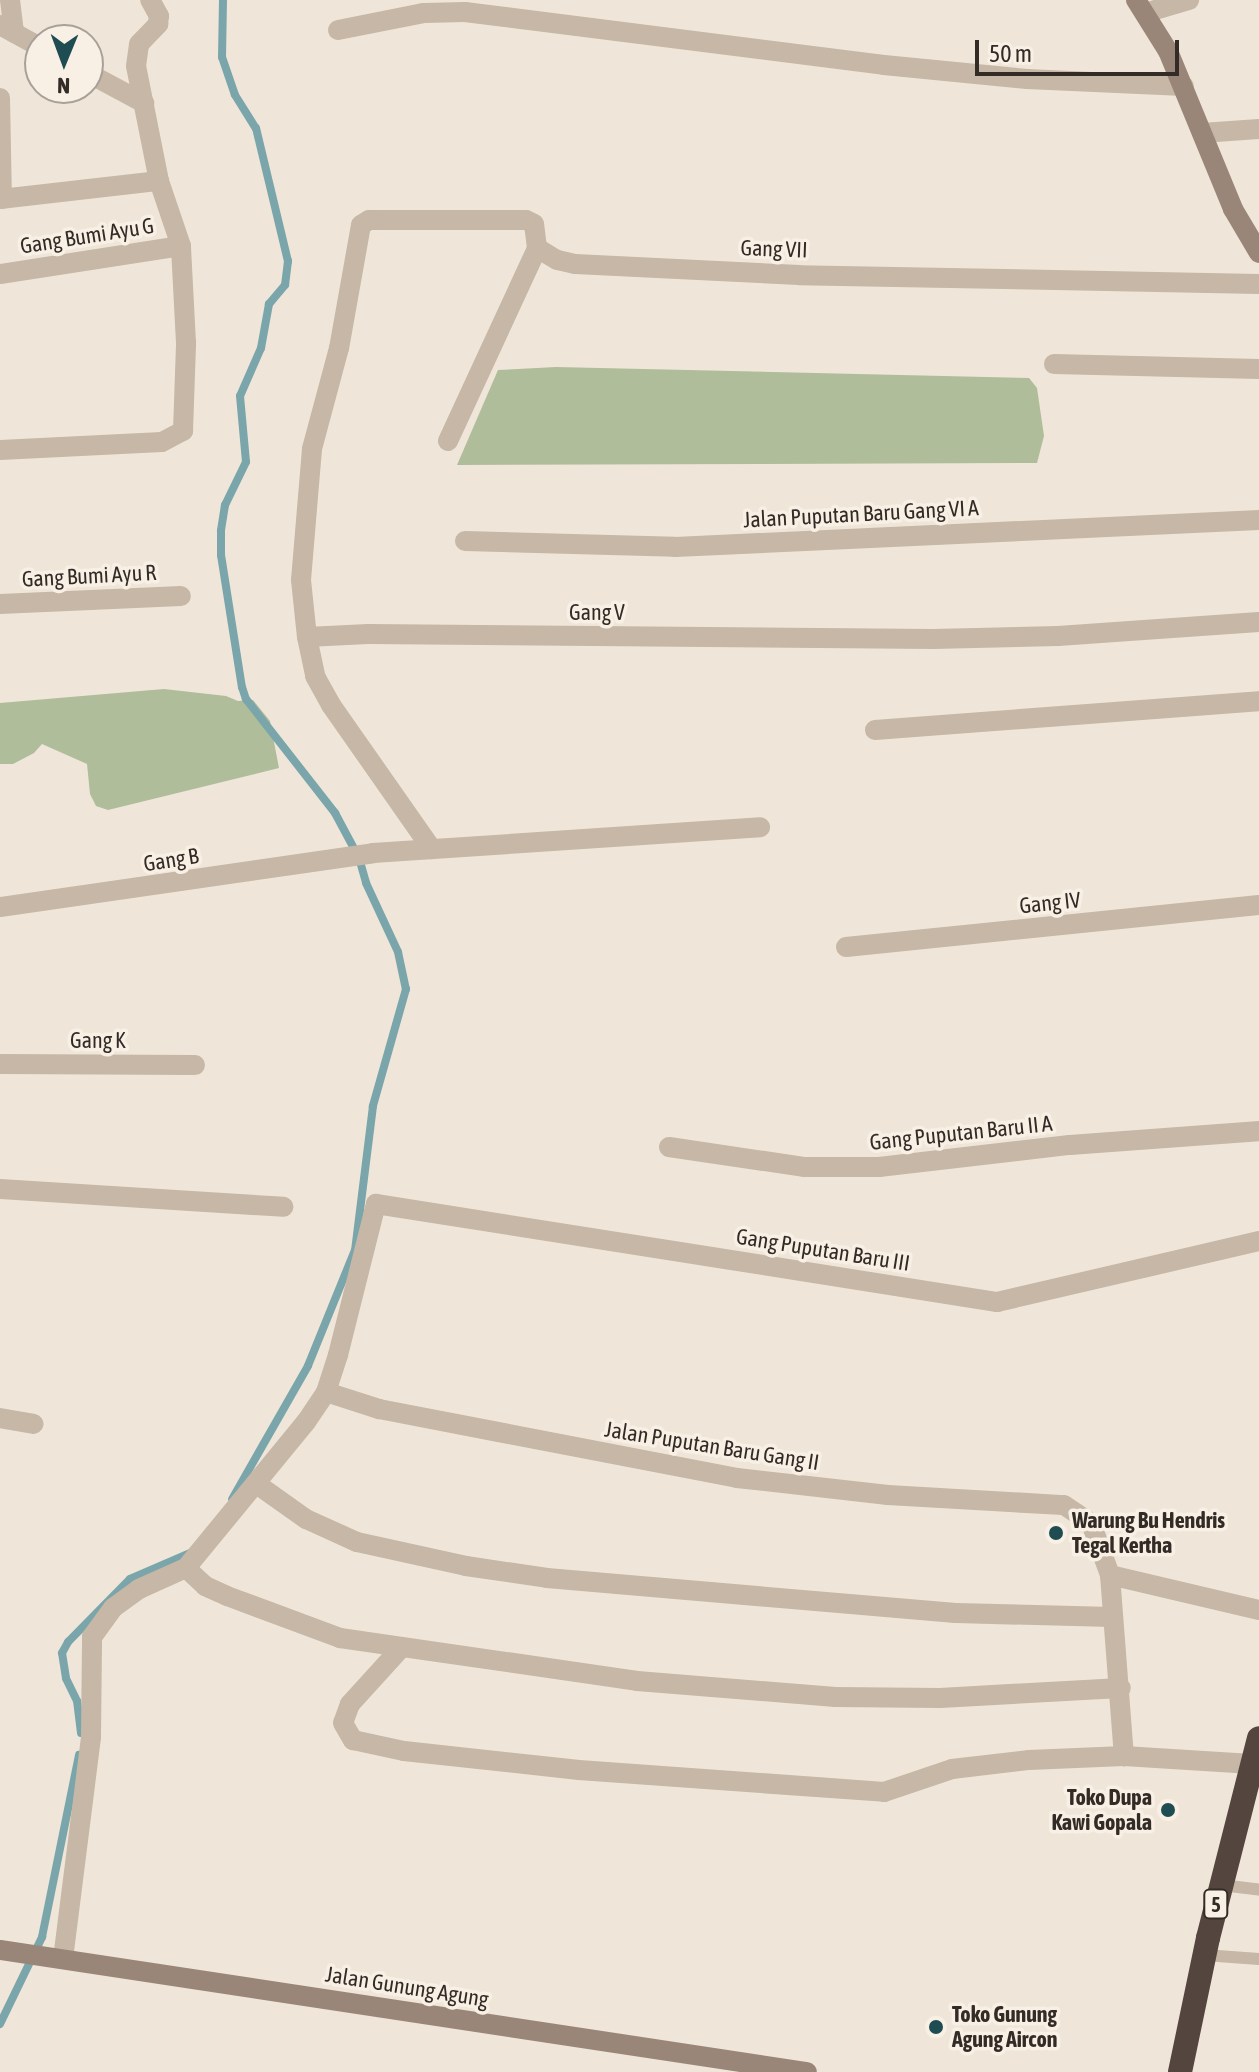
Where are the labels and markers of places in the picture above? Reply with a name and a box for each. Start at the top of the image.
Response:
place label: Warung Bu Hendris Tegal Kertha [1072,1507,1225,1558]
marker: Warung Bu Hendris Tegal Kertha [1047,1524,1065,1542]
place label: Toko Dupa Kawi Gopala [1052,1784,1152,1836]
marker: Toko Dupa Kawi Gopala [1159,1801,1177,1819]
place label: Toko Gunung Agung Aircon [952,2001,1057,2052]
marker: Toko Gunung Agung Aircon [927,2018,945,2036]

